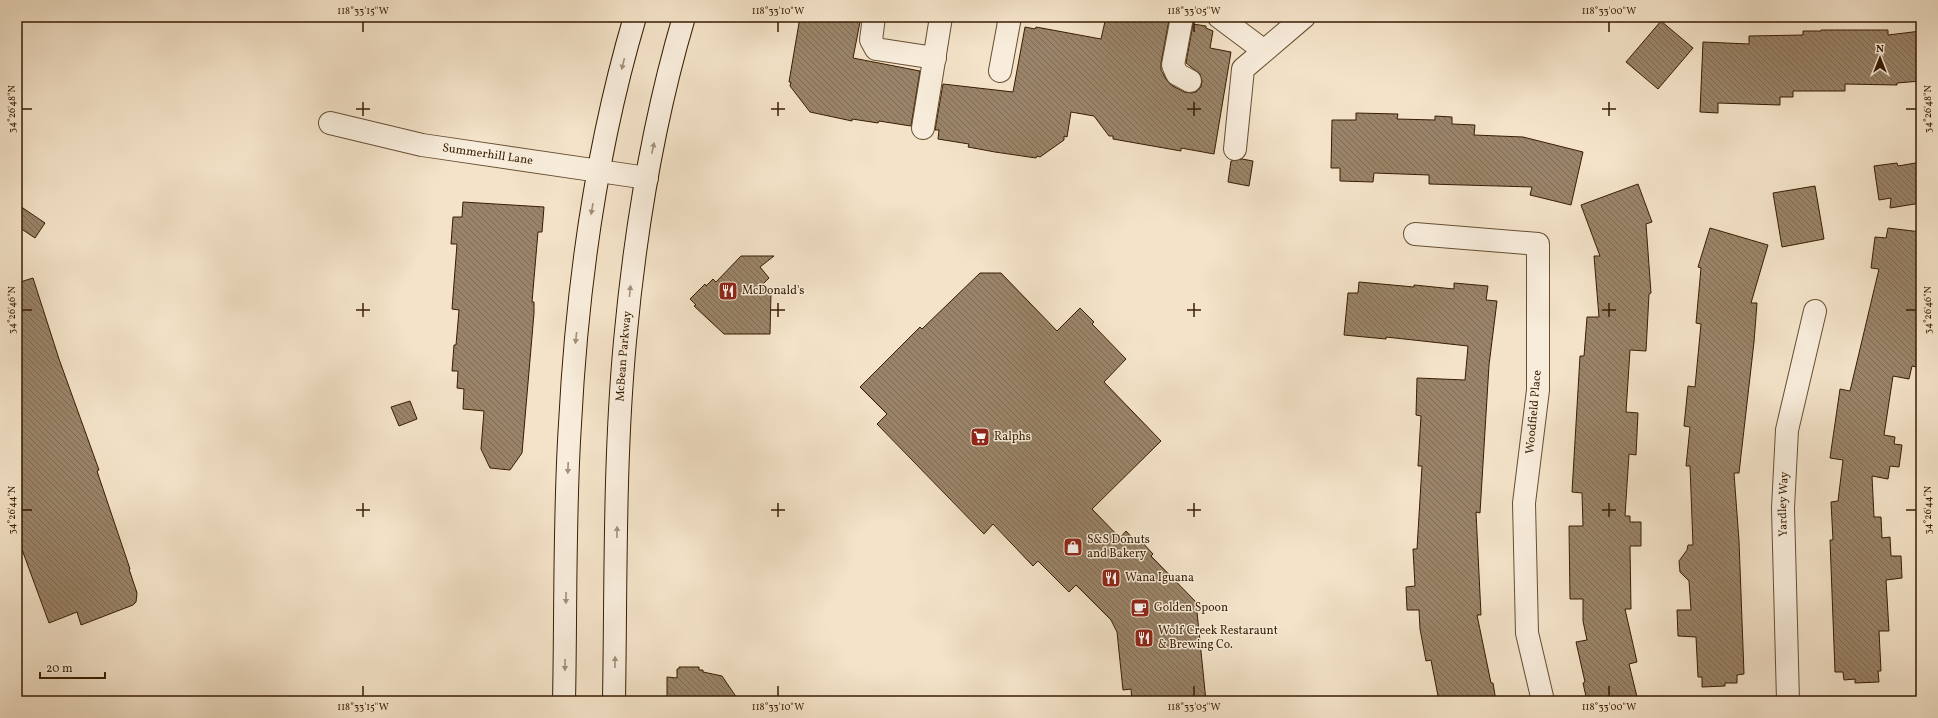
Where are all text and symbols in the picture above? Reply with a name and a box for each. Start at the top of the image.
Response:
text: 118°33'15"W [337,4,389,18]
text: 118°33'10"W [752,4,804,18]
text: 118°33'05"W [1167,4,1221,18]
text: 118°33'00"W [1582,4,1636,18]
north arrow [1860,38,1900,78]
text: N [1876,42,1884,57]
one-way arrow [619,57,625,70]
text: 34°26'48"N [5,85,19,133]
text: 34°26'48"N [1921,85,1935,133]
street label: Summerhill Lane [441,140,534,169]
one-way arrow [650,142,656,155]
one-way arrow [589,203,595,215]
restaurant icon: McDonald's [717,280,739,302]
place label: McDonald's [742,283,804,299]
one-way arrow [627,284,634,297]
text: 34°26'46"N [5,286,19,334]
text: 34°26'46"N [1921,286,1935,334]
street label: McBean Parkway [612,310,636,402]
one-way arrow [573,332,579,344]
street label: Woodfield Place [1522,369,1546,455]
supermarket icon: Ralphs [969,426,991,448]
place label: Ralphs [994,429,1031,445]
one-way arrow [565,462,571,475]
street label: Yardley Way [1775,471,1793,537]
text: 34°26'44"N [5,485,19,534]
text: 34°26'44"N [1921,485,1935,534]
one-way arrow [614,525,620,538]
place label: S&S Donuts and Bakery [1087,532,1150,562]
shop icon: S&S Donuts and Bakery [1062,536,1084,558]
restaurant icon: Wana Iguana [1100,567,1122,589]
place label: Wana Iguana [1125,570,1194,586]
one-way arrow [563,592,569,605]
cafe icon: Golden Spoon [1129,597,1151,619]
place label: Golden Spoon [1154,600,1228,616]
place label: Wolf Creek Restaraunt & Brewing Co. [1158,623,1278,653]
restaurant icon: Wolf Creek Restaraunt & Brewing Co. [1133,627,1155,649]
scale bar [40,654,105,680]
one-way arrow [611,656,618,668]
one-way arrow [562,659,568,672]
text: 20 m [46,661,73,677]
text: 118°33'15"W [337,700,389,714]
text: 118°33'10"W [752,700,804,714]
text: 118°33'05"W [1167,700,1221,714]
text: 118°33'00"W [1582,700,1636,714]

